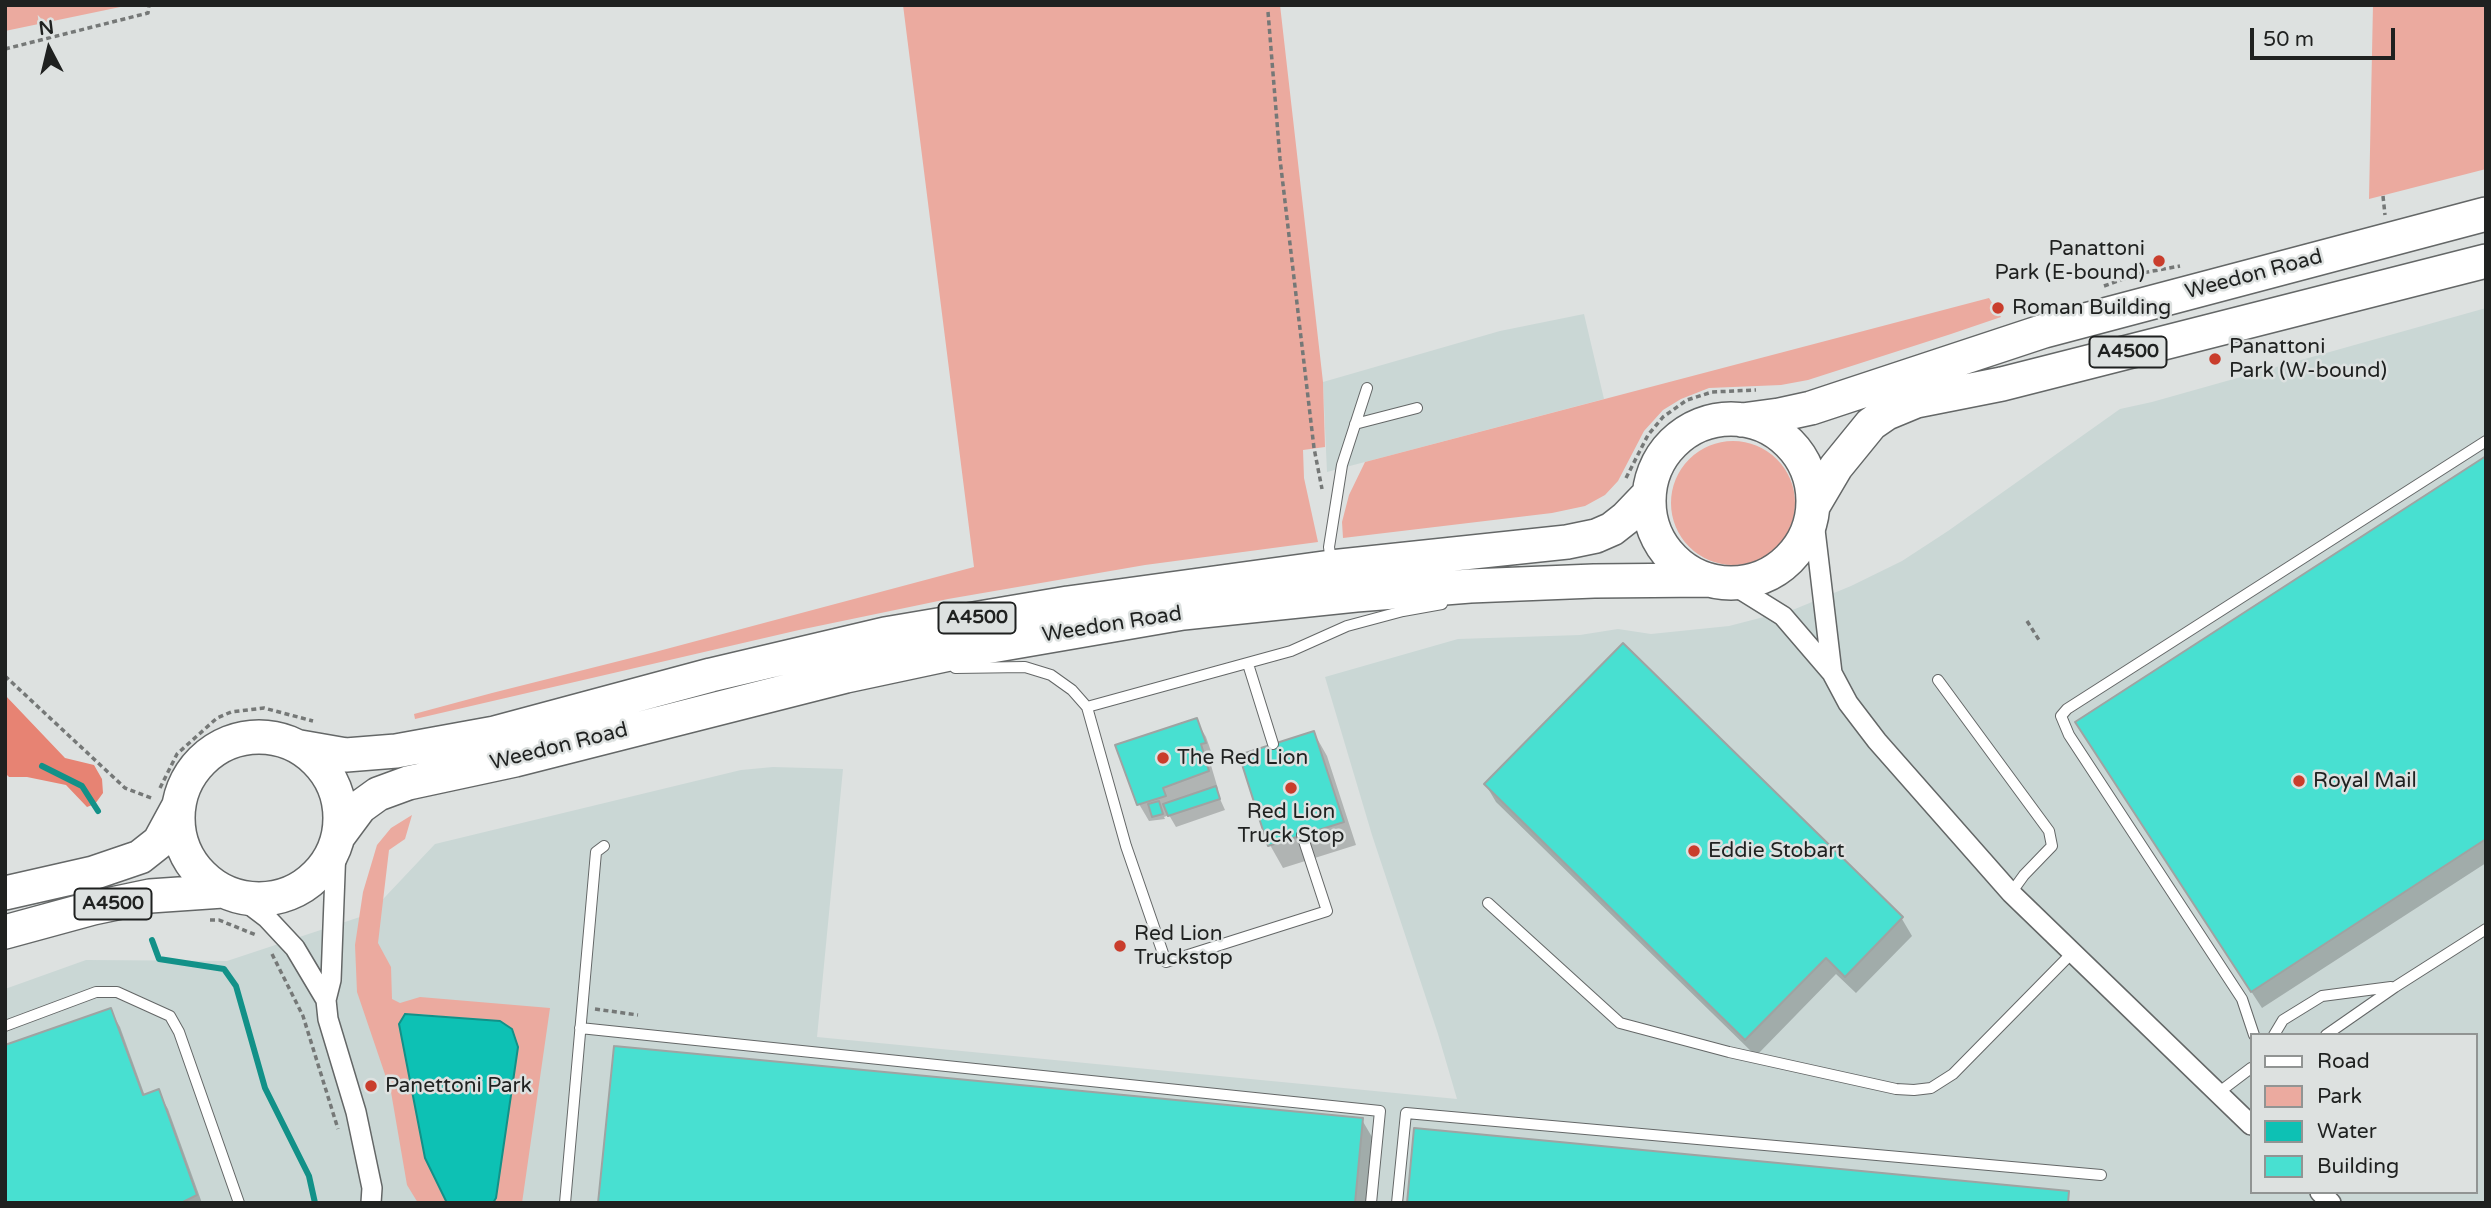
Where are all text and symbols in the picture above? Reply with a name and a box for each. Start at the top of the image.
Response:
north arrow [14,14,84,84]
scale bar [2253,14,2398,58]
text: N [38,16,55,40]
text: 50 m [2263,27,2314,52]
place label: Panattoni Park (E-bound) [1994,236,2145,286]
street label: Weedon Road [2183,245,2325,305]
marker: Panattoni Park (E-bound) [2151,253,2167,269]
place label: Roman Building [2012,295,2171,321]
marker: Roman Building [1990,300,2006,316]
place label: Panattoni Park (W-bound) [2229,334,2387,384]
road number: A4500 [2090,336,2166,368]
marker: Panattoni Park (W-bound) [2207,351,2223,367]
street label: Weedon Road [1040,602,1184,648]
road number: A4500 [939,603,1016,634]
street label: Weedon Road [487,718,631,776]
place label: The Red Lion [1177,745,1308,771]
marker: The Red Lion [1155,750,1171,766]
place label: Royal Mail [2313,768,2417,794]
marker: Royal Mail [2291,773,2307,789]
marker: Red Lion Truck Stop [1283,780,1299,796]
place label: Red Lion Truck Stop [1238,799,1344,849]
place label: Eddie Stobart [1708,838,1844,864]
marker: Eddie Stobart [1686,843,1702,859]
road number: A4500 [74,888,152,920]
place label: Red Lion Truckstop [1134,921,1233,971]
marker: Red Lion Truckstop [1112,938,1128,954]
legend [2250,1033,2477,1194]
text: Road [2317,1049,2370,1074]
place label: Panettoni Park [385,1073,532,1099]
marker: Panettoni Park [363,1078,379,1094]
text: Park [2317,1084,2362,1109]
text: Water [2317,1119,2377,1144]
text: Building [2317,1154,2399,1179]

